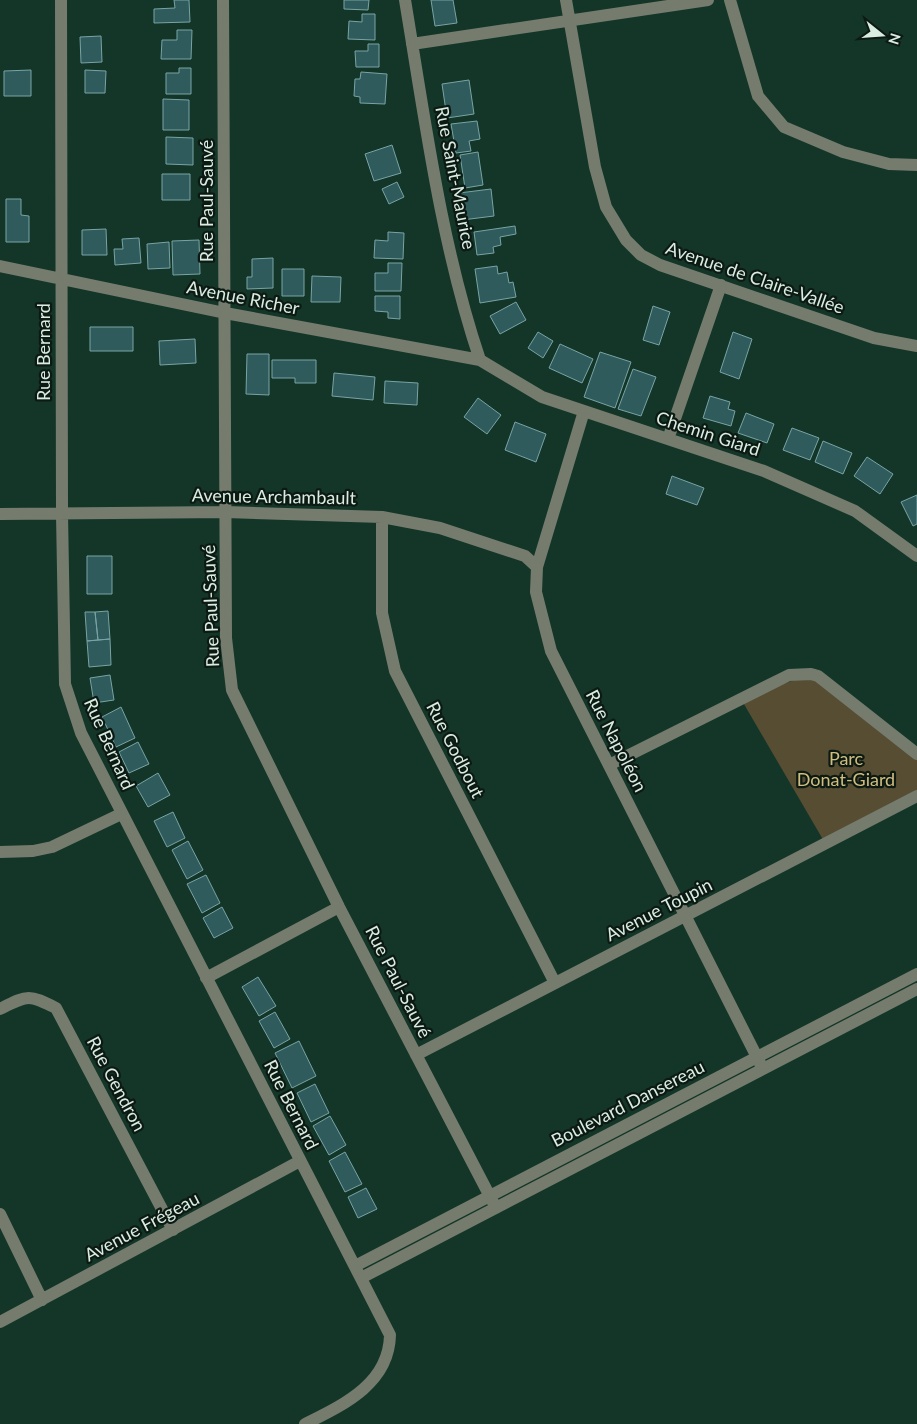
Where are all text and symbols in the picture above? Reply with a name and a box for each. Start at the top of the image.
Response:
north arrow [857,10,907,60]
text: N [885,31,905,47]
street label: Rue Saint-Maurice [431,104,481,251]
street label: Rue Paul-Sauvé [195,140,217,262]
street label: Avenue de Claire-Vallée [663,236,847,318]
street label: Avenue Richer [185,275,302,319]
street label: Rue Bernard [32,303,54,401]
street label: Chemin Giard [654,406,763,460]
street label: Avenue Archambault [192,484,357,508]
street label: Rue Paul-Sauvé [197,544,223,668]
street label: Rue Napoléon [582,686,652,795]
street label: Rue Bernard [80,694,140,793]
street label: Rue Godbout [422,698,490,802]
park label: Parc Donat-Giard [797,747,895,790]
street label: Avenue Toupin [602,873,716,945]
street label: Rue Paul-Sauvé [361,922,437,1041]
street label: Rue Gendron [83,1032,151,1135]
street label: Boulevard Dansereau [547,1055,708,1151]
street label: Rue Bernard [260,1056,324,1153]
street label: Avenue Frégeau [80,1187,203,1266]

